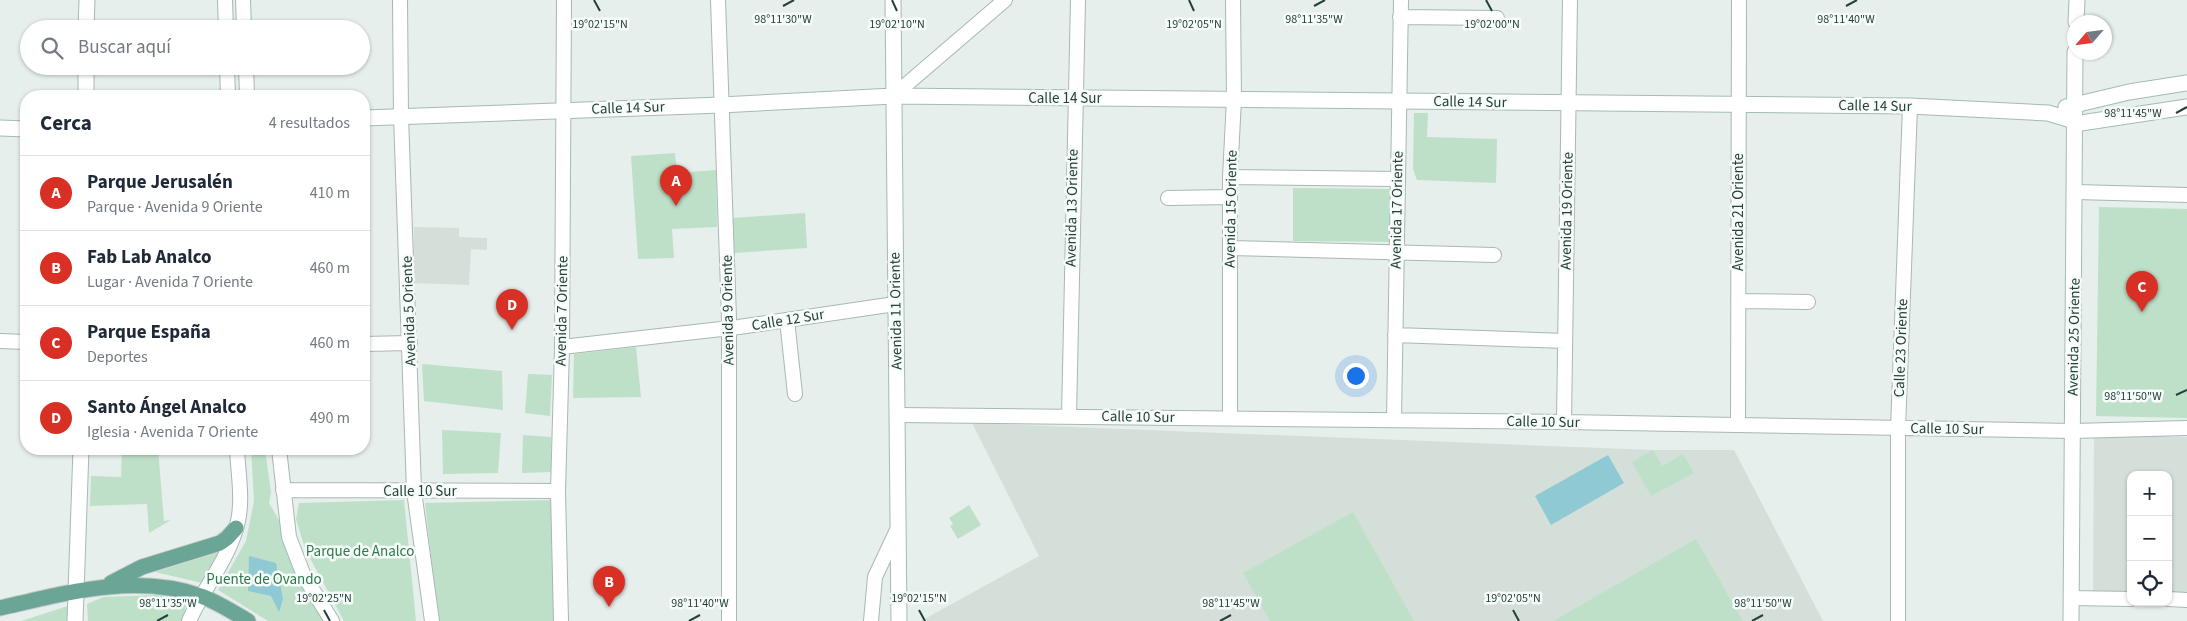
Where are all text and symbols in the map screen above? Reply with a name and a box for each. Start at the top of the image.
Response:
text: 98°11'30"W [754,11,812,28]
text: 98°11'35"W [1285,11,1343,28]
text: 98°11'40"W [1817,11,1875,28]
north arrow [2067,15,2112,60]
text: 19°02'15"N [572,16,628,33]
text: 19°02'10"N [869,16,925,33]
text: 19°02'05"N [1166,16,1222,33]
text: 19°02'00"N [1464,16,1520,33]
search box [20,20,370,75]
icon: search [38,34,66,62]
text: Buscar aquí [78,34,171,61]
street label: Calle 14 Sur [1028,88,1103,109]
street label: Calle 14 Sur [1433,91,1508,113]
street label: Calle 14 Sur [1838,95,1913,117]
street label: Calle 14 Sur [591,96,666,120]
text: 98°11'45"W [2104,105,2162,122]
text: Cerca [40,108,92,138]
text: 4 resultados [269,112,350,134]
street label: Avenida 13 Oriente [1060,149,1084,267]
street label: Avenida 15 Oriente [1219,150,1243,268]
street label: Avenida 17 Oriente [1385,151,1409,269]
street label: Avenida 19 Oriente [1555,152,1579,270]
street label: Avenida 21 Oriente [1728,153,1749,271]
pin: A [660,165,692,206]
text: Parque Jerusalén [87,169,233,196]
text: A [51,182,61,204]
text: 410 m [310,182,350,204]
text: Parque · Avenida 9 Oriente [87,196,263,218]
text: Fab Lab Analco [87,244,212,271]
street label: Avenida 11 Oriente [884,252,908,370]
street label: Avenida 5 Oriente [397,255,421,367]
street label: Avenida 9 Oriente [717,255,739,365]
street label: Avenida 7 Oriente [551,256,573,366]
text: B [51,257,61,279]
text: 460 m [310,257,350,279]
text: Lugar · Avenida 7 Oriente [87,271,253,293]
pin: C [2126,271,2158,312]
street label: Avenida 25 Oriente [2062,278,2086,396]
pin: D [496,289,528,330]
street label: Calle 23 Oriente [1889,298,1913,398]
street label: Calle 12 Sur [750,304,827,336]
text: Parque España [87,319,211,346]
text: C [51,332,61,354]
text: 460 m [310,332,350,354]
text: Deportes [87,346,148,368]
your location [1343,363,1369,389]
text: 98°11'50"W [2104,388,2162,405]
text: Santo Ángel Analco [87,394,246,421]
street label: Calle 10 Sur [1101,406,1176,428]
text: D [51,407,61,429]
text: 490 m [310,407,350,429]
street label: Calle 10 Sur [1506,411,1581,433]
street label: Calle 10 Sur [1910,418,1985,440]
text: Iglesia · Avenida 7 Oriente [87,421,258,443]
map controls [2127,471,2172,606]
button: + [2127,471,2172,516]
street label: Calle 10 Sur [383,481,458,502]
button: − [2127,516,2172,561]
park label: Parque de Analco [306,541,414,562]
button: locate [2127,561,2172,606]
pin: B [593,566,625,607]
park label: Puente de Ovando [206,569,322,590]
text: 19°02'25"N [296,590,352,607]
text: 19°02'15"N [891,590,947,607]
text: 19°02'05"N [1485,590,1541,607]
text: 98°11'35"W [139,595,197,612]
text: 98°11'40"W [671,595,729,612]
text: 98°11'45"W [1202,595,1260,612]
text: 98°11'50"W [1734,595,1792,612]

